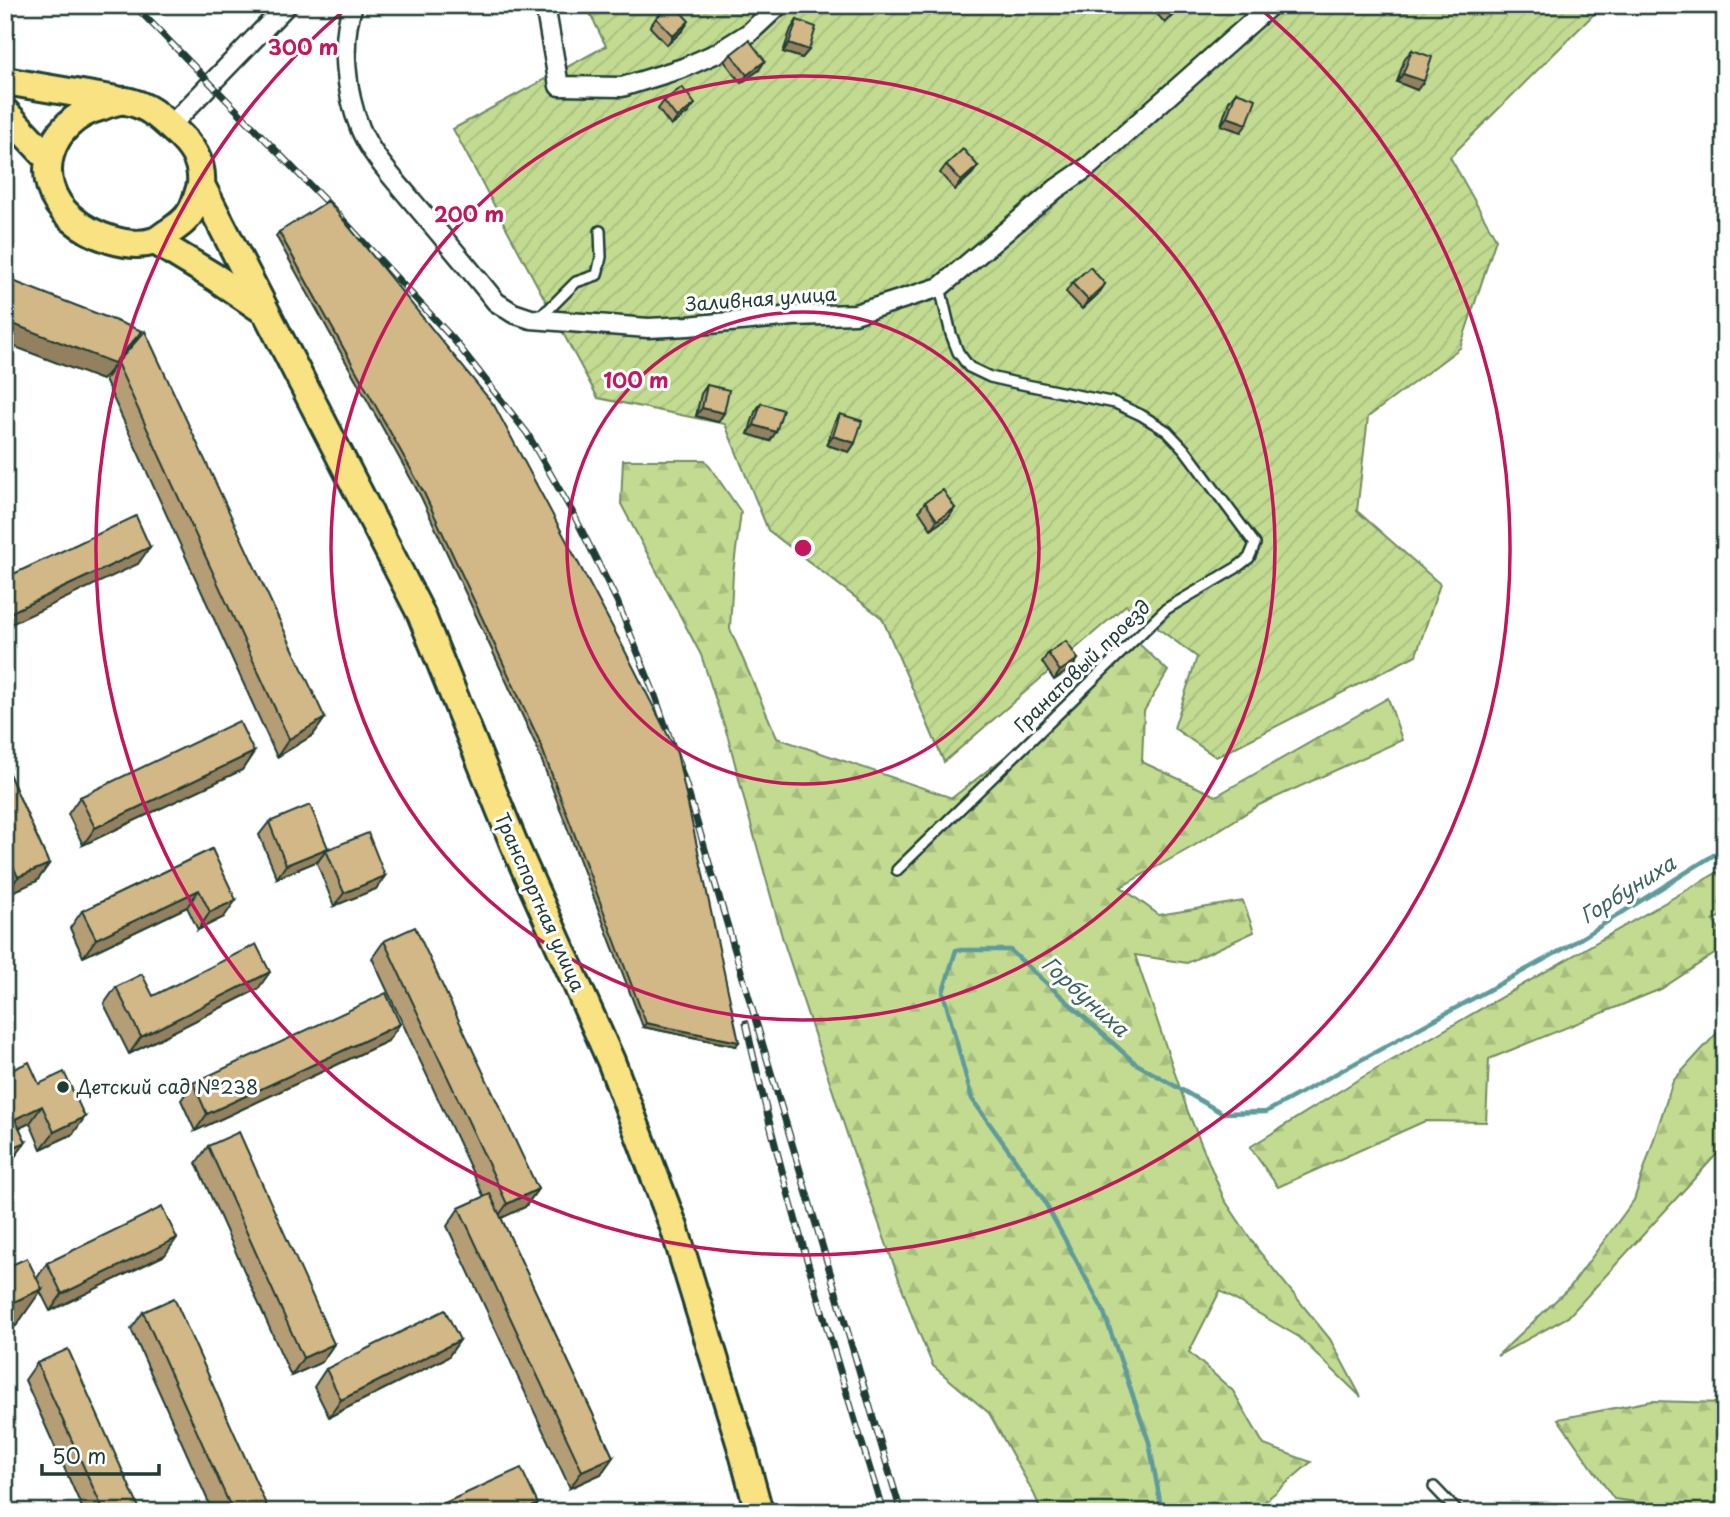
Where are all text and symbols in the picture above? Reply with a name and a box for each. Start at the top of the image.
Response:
text: 300 m [268,30,338,62]
text: 200 m [434,197,504,229]
street label: Заливная улица [683,279,838,317]
text: 100 m [603,363,669,395]
centre of rings [791,536,815,560]
street label: Гранатовый проезд [1007,593,1156,738]
street label: Транспортная улица [489,808,593,996]
water label: Горбуниха [1573,846,1682,930]
water label: Горбуниха [1036,948,1137,1044]
place label: Детский сад №238 [76,1072,258,1100]
marker: Детский сад №238 [55,1079,71,1095]
scale bar [42,1433,159,1477]
text: 50 m [52,1439,106,1471]

